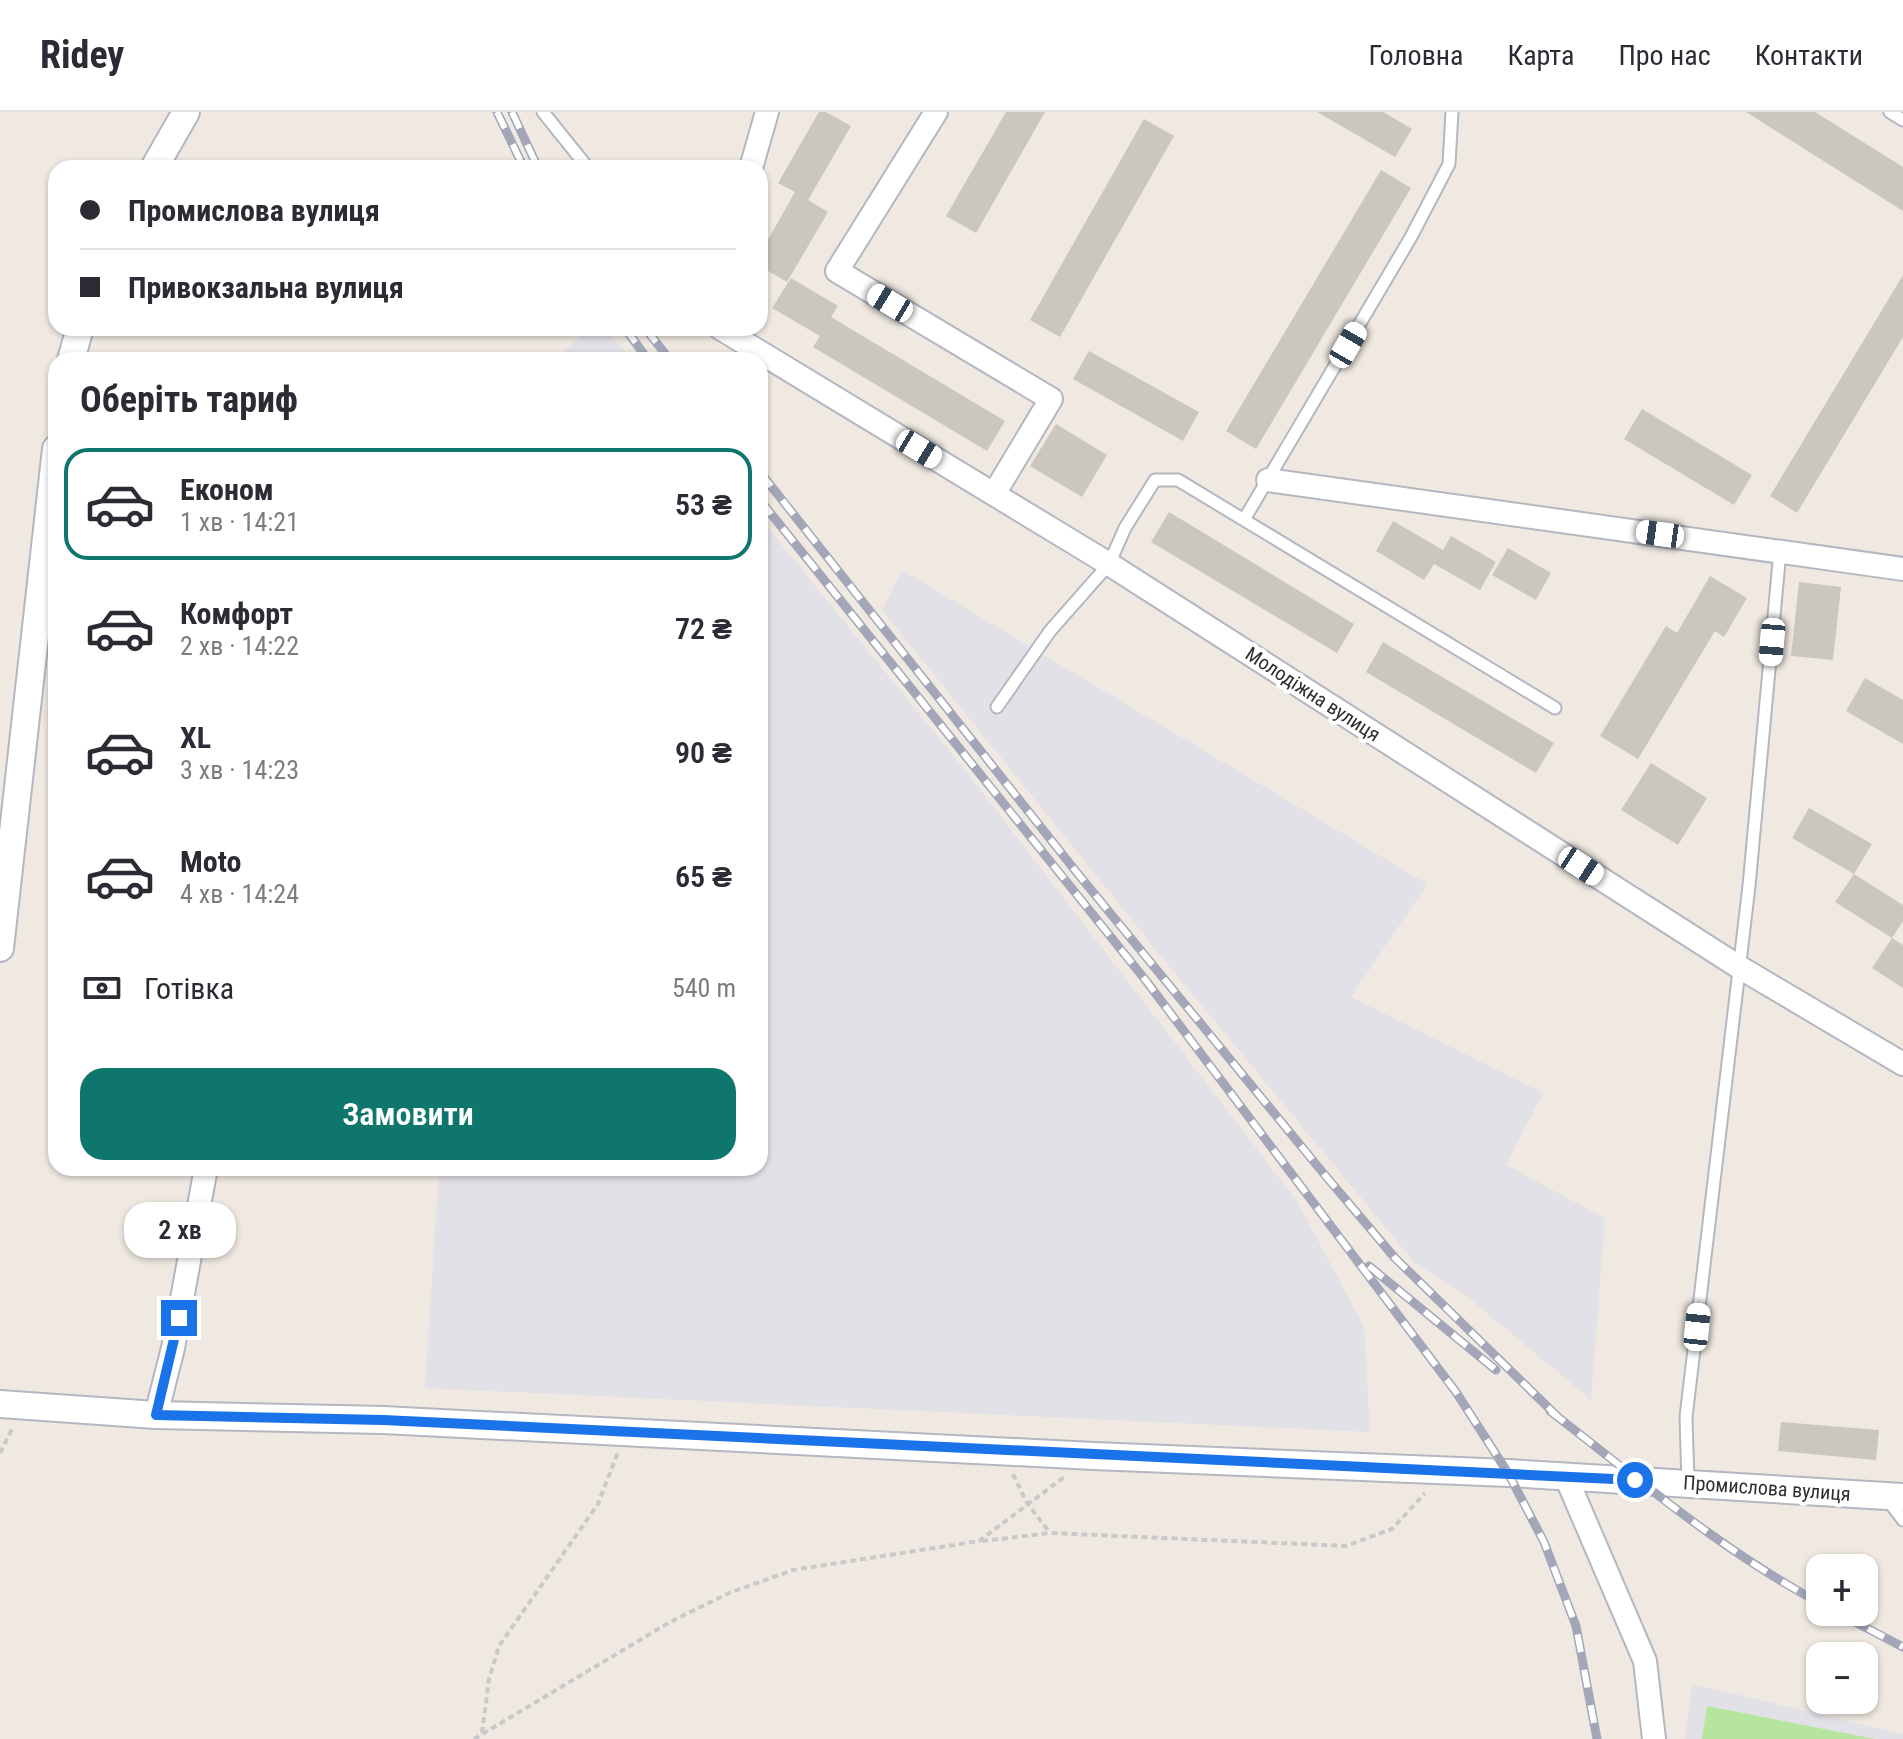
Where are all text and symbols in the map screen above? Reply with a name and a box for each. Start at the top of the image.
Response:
text: Ridey [40,33,124,77]
text: Головна [1368,39,1463,72]
text: Карта [1507,39,1574,72]
text: Про нас [1618,39,1711,72]
text: Контакти [1755,39,1863,72]
text: Промислова вулиця [128,193,380,228]
text: Привокзальна вулиця [128,270,404,305]
car [863,280,917,326]
car [1326,318,1370,372]
text: Оберіть тариф [80,379,298,421]
car [892,426,946,472]
icon: car [84,468,156,540]
text: Економ [180,472,274,507]
text: 53 ₴ [675,487,732,522]
text: 1 хв · 14:21 [180,507,299,537]
car [1635,519,1685,549]
icon: car [84,592,156,664]
text: Комфорт [180,596,293,631]
text: 72 ₴ [675,611,732,646]
car [1758,617,1786,667]
text: 2 хв · 14:22 [180,631,299,661]
street label: Молодіжна вулиця [1241,641,1385,747]
icon: car [84,716,156,788]
text: XL [180,720,211,755]
text: 90 ₴ [675,735,732,770]
text: 3 хв · 14:23 [180,755,299,785]
icon: car [84,840,156,912]
car [1554,843,1608,889]
text: Moto [180,844,241,879]
text: 65 ₴ [675,859,732,894]
text: 4 хв · 14:24 [180,879,299,909]
icon: cash [80,966,124,1010]
text: Готівка [144,971,234,1006]
text: 540 m [672,973,736,1003]
button: Замовити [80,1068,736,1160]
callout: 2 хв [123,1202,235,1258]
text: 2 хв [158,1215,202,1245]
route end [161,1300,197,1336]
car [1683,1302,1711,1352]
route start [1617,1462,1653,1498]
street label: Промислова вулиця [1683,1470,1851,1506]
map controls [1806,1554,1878,1714]
button: + [1806,1554,1878,1626]
button: − [1806,1642,1878,1714]

